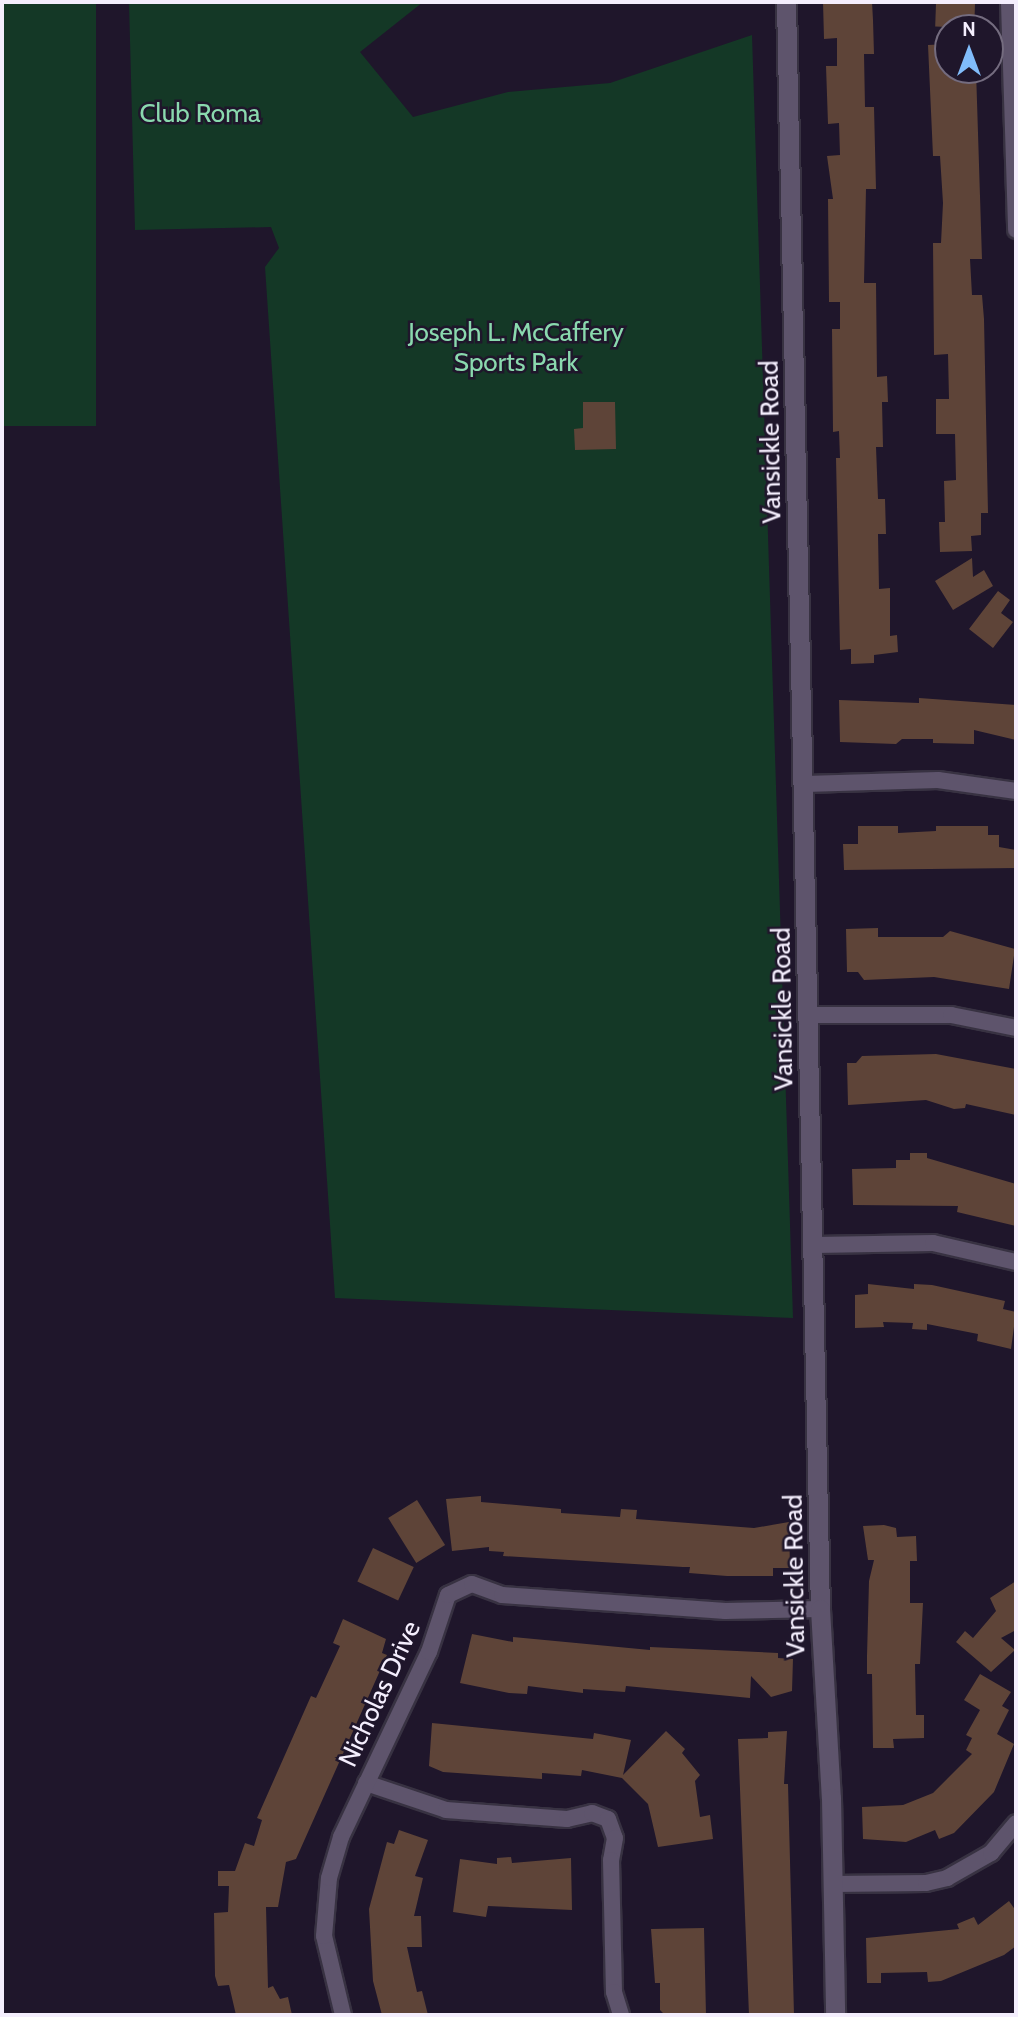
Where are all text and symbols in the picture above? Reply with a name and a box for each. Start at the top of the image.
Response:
north arrow [934,14,1004,84]
text: N [962,18,976,41]
park label: Club Roma [140,98,260,130]
park label: Joseph L. McCaffery Sports Park [408,317,624,378]
street label: Vansickle Road [754,360,788,524]
street label: Vansickle Road [766,927,800,1091]
street label: Vansickle Road [778,1494,812,1658]
street label: Nicholas Drive [333,1616,427,1772]

